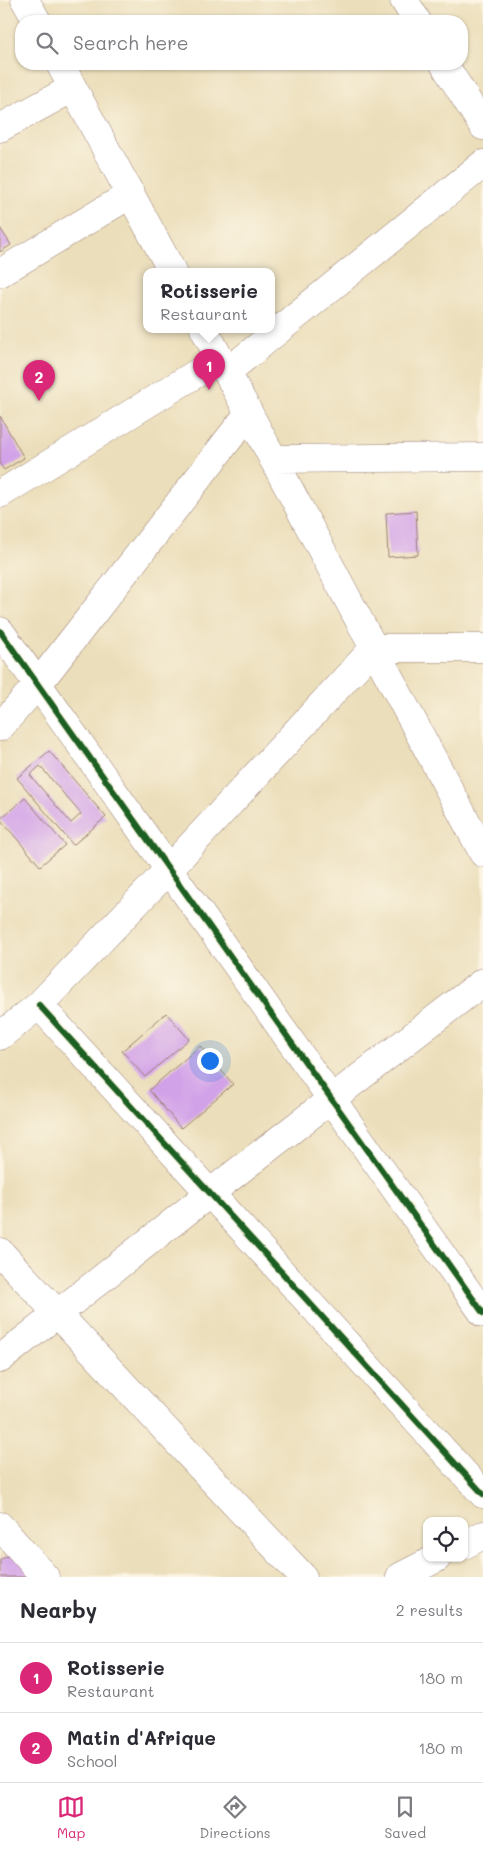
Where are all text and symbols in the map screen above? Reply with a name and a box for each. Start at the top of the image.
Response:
search box [15,15,468,70]
icon: search [33,29,61,57]
text: Search here [73,30,189,55]
popup [143,268,275,333]
text: Rotisserie [160,278,258,303]
text: Restaurant [160,303,248,324]
pin: 1 [193,349,225,390]
pin: 2 [23,360,55,401]
your location [197,1048,223,1074]
map controls [423,1517,468,1562]
button: locate [423,1517,468,1562]
text: Nearby [20,1596,97,1623]
text: 2 results [396,1599,463,1620]
text: Rotisserie [67,1655,165,1680]
text: 1 [32,1667,40,1688]
text: 180 m [418,1667,463,1688]
text: Restaurant [67,1680,155,1701]
text: Matin d'Afrique [67,1725,216,1750]
text: 2 [32,1737,40,1758]
text: 180 m [418,1737,463,1758]
text: School [67,1750,117,1771]
tab: Map [57,1793,85,1842]
tab: Directions [199,1793,271,1842]
tab: Saved [384,1793,426,1842]

